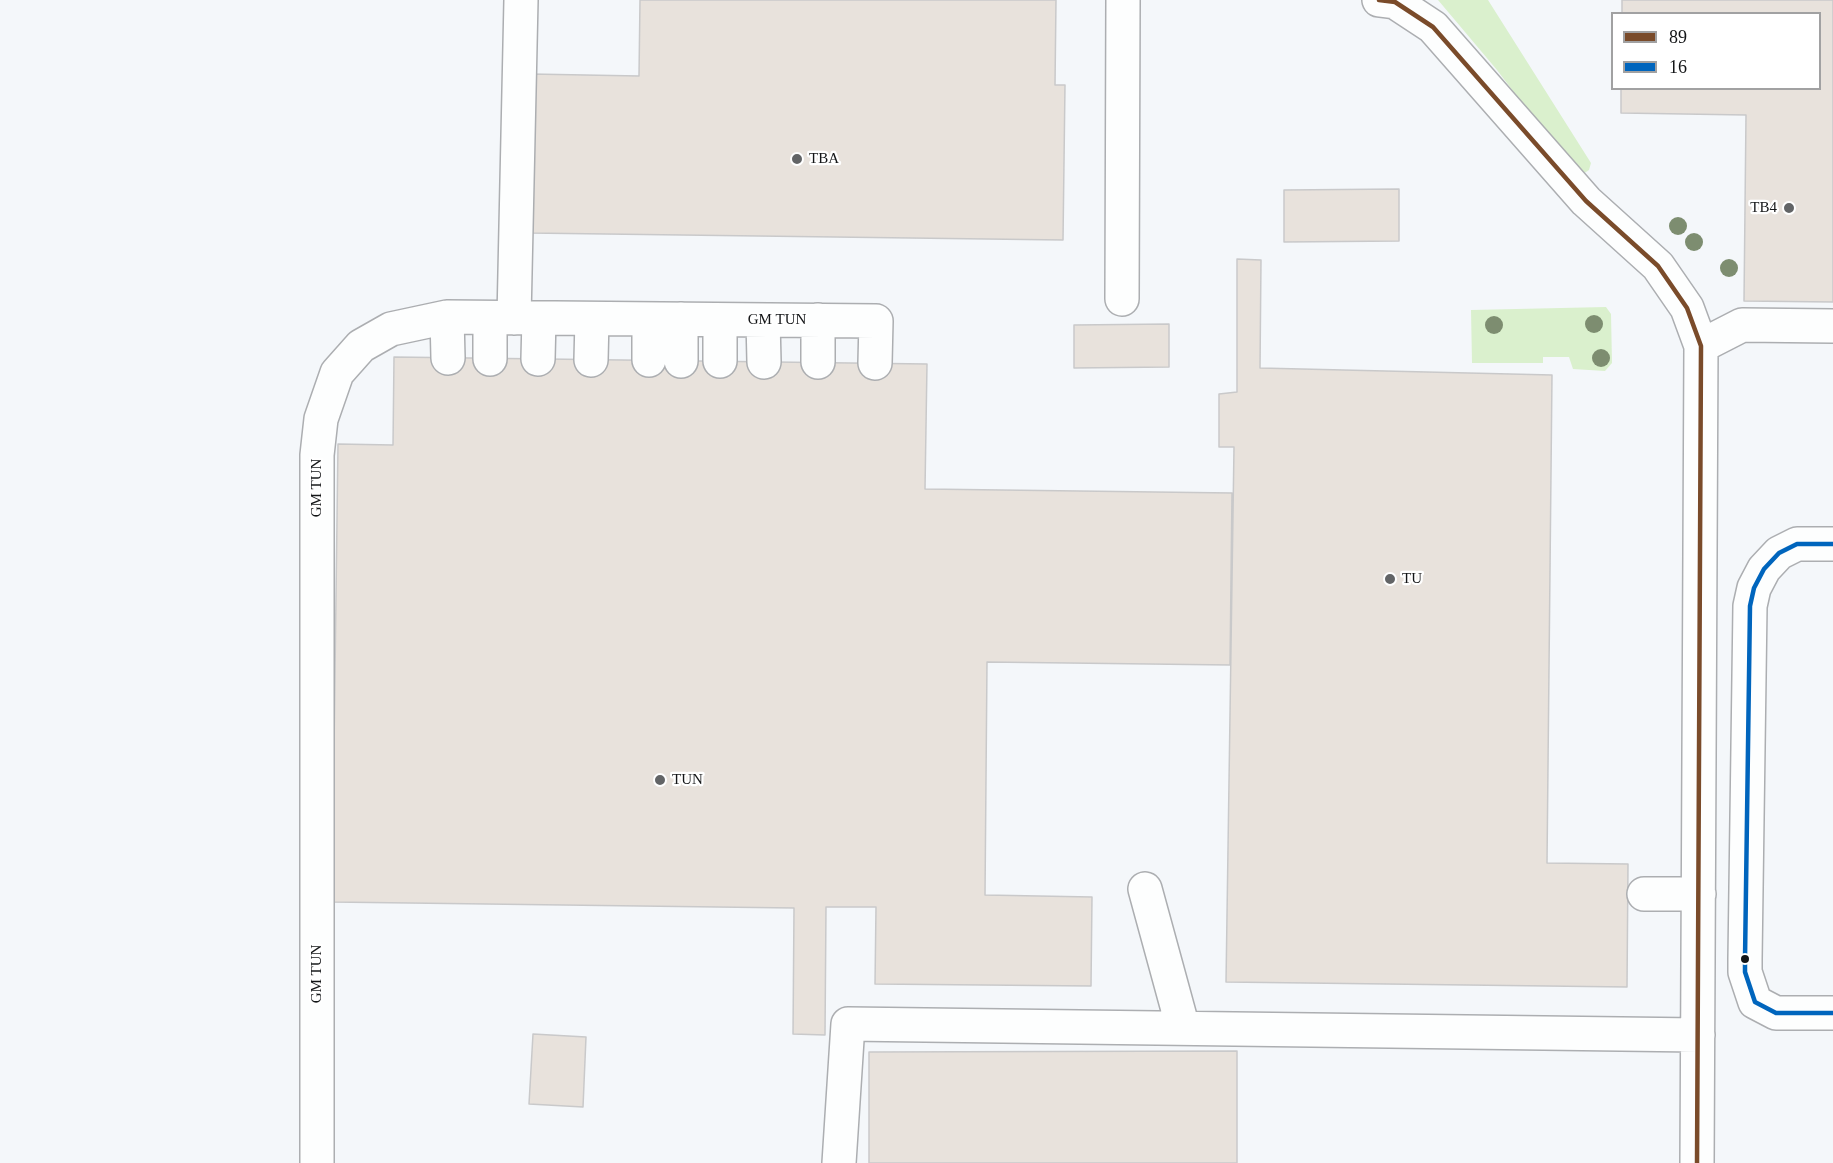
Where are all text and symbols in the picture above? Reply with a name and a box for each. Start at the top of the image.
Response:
legend [1611,12,1821,90]
text: 89 [1669,27,1687,47]
text: 16 [1669,57,1687,77]
place label: TBA [809,150,839,168]
marker: TBA [790,152,804,166]
place label: TB4 [1750,199,1777,217]
marker: TB4 [1782,201,1796,215]
street label: GM TUN [748,311,806,329]
street label: GM TUN [308,459,326,517]
place label: TU [1402,570,1422,588]
marker: TU [1383,572,1397,586]
place label: TUN [672,771,703,789]
marker: TUN [653,773,667,787]
street label: GM TUN [308,945,326,1003]
unlabelled marker [1739,953,1751,965]

